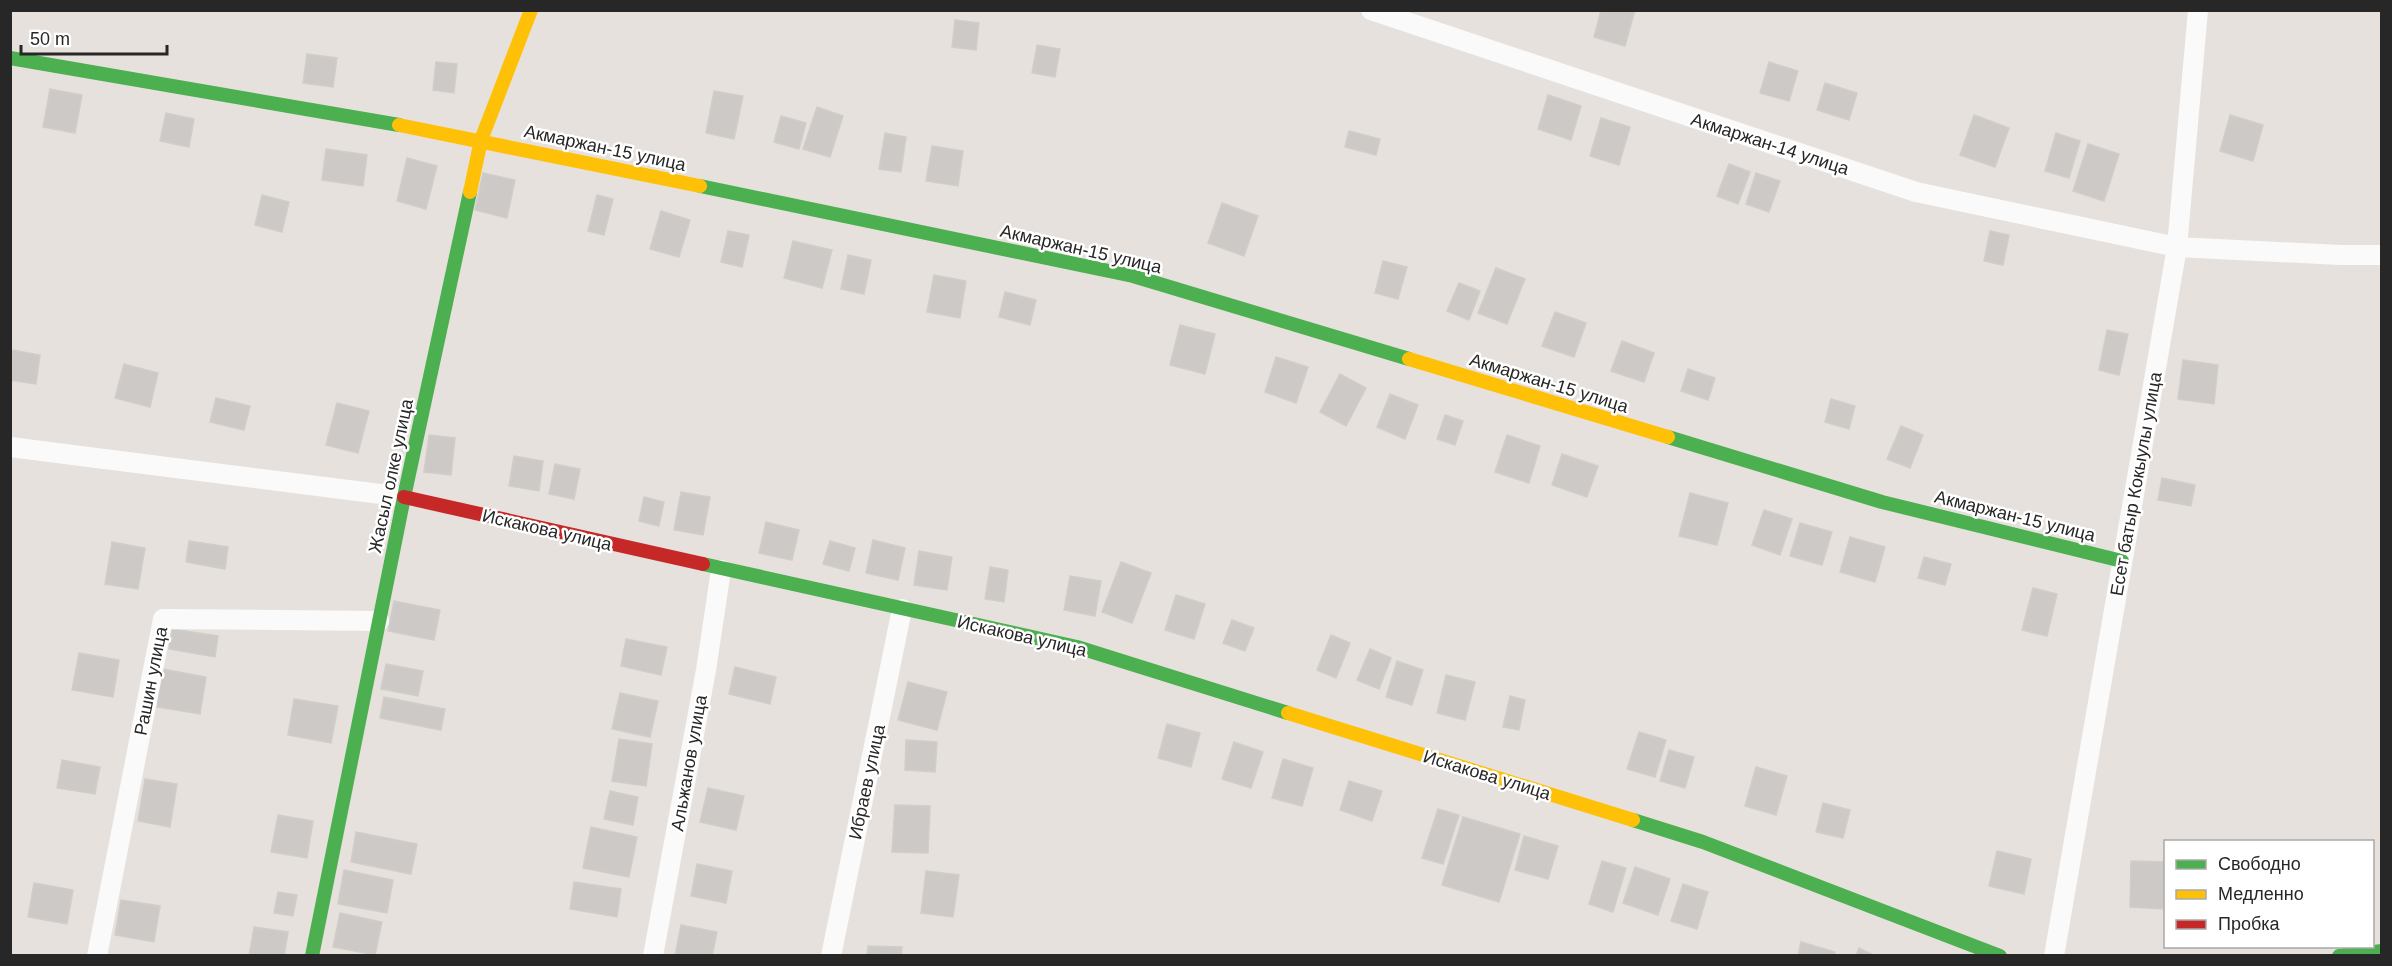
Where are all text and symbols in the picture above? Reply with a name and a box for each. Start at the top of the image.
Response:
scale bar [21,18,166,56]
text: 50 m [30,29,70,49]
street label: Акмаржан-14 улица [1689,109,1852,179]
street label: Акмаржан-15 улица [522,121,689,175]
street label: Акмаржан-15 улица [998,221,1164,277]
street label: Акмаржан-15 улица [1467,349,1632,417]
street label: Есет батыр Кокыулы улица [2106,370,2166,598]
street label: Жасыл олке улица [365,396,417,555]
street label: Акмаржан-15 улица [1933,486,2098,546]
street label: Искакова улица [480,505,615,555]
street label: Искакова улица [955,611,1090,661]
street label: Рашин улица [131,624,172,737]
street label: Альжанов улица [667,692,711,833]
street label: Ибраев улица [845,722,889,841]
street label: Искакова улица [1421,746,1554,804]
legend [2164,840,2374,948]
text: Свободно [2218,854,2301,874]
text: Медленно [2218,884,2304,904]
text: Пробка [2218,914,2281,934]

